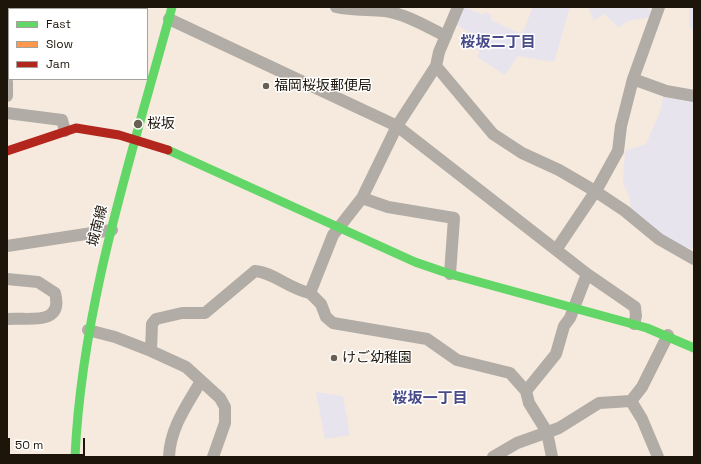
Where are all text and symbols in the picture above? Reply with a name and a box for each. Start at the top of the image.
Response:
legend [8,8,148,80]
text: Fast [46,16,71,32]
district label: 桜坂二丁目 [461,34,535,52]
text: Slow [46,36,73,52]
text: Jam [46,56,70,72]
place label: 福岡桜坂郵便局 [274,78,372,94]
marker: 福岡桜坂郵便局 [261,81,271,91]
place label: 桜坂 [147,116,175,132]
marker: 桜坂 [132,118,144,130]
street label: 城南線 [85,204,111,248]
place label: けご幼稚園 [342,350,412,366]
marker: けご幼稚園 [329,353,339,363]
district label: 桜坂一丁目 [393,390,467,408]
scale bar [10,430,87,456]
text: 50 m [15,437,43,453]

